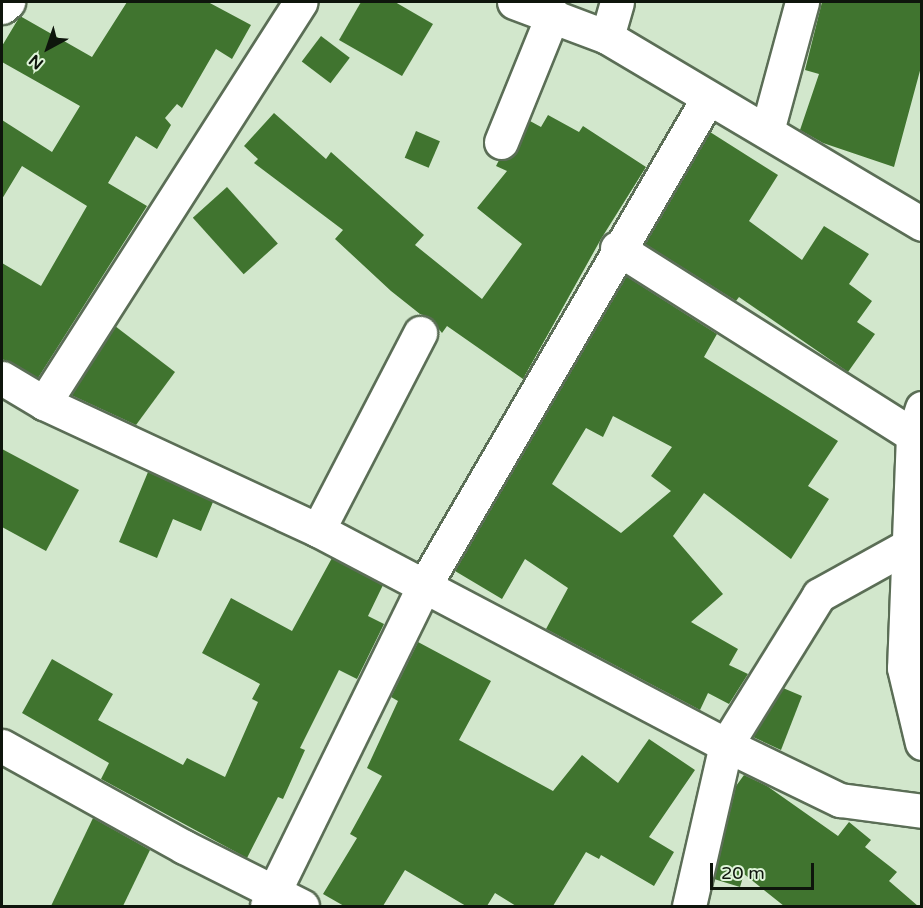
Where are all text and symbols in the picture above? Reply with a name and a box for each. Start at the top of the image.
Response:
north arrow [18,18,78,78]
text: N [25,50,48,74]
scale bar [713,851,816,889]
text: 20 m [721,862,765,884]

